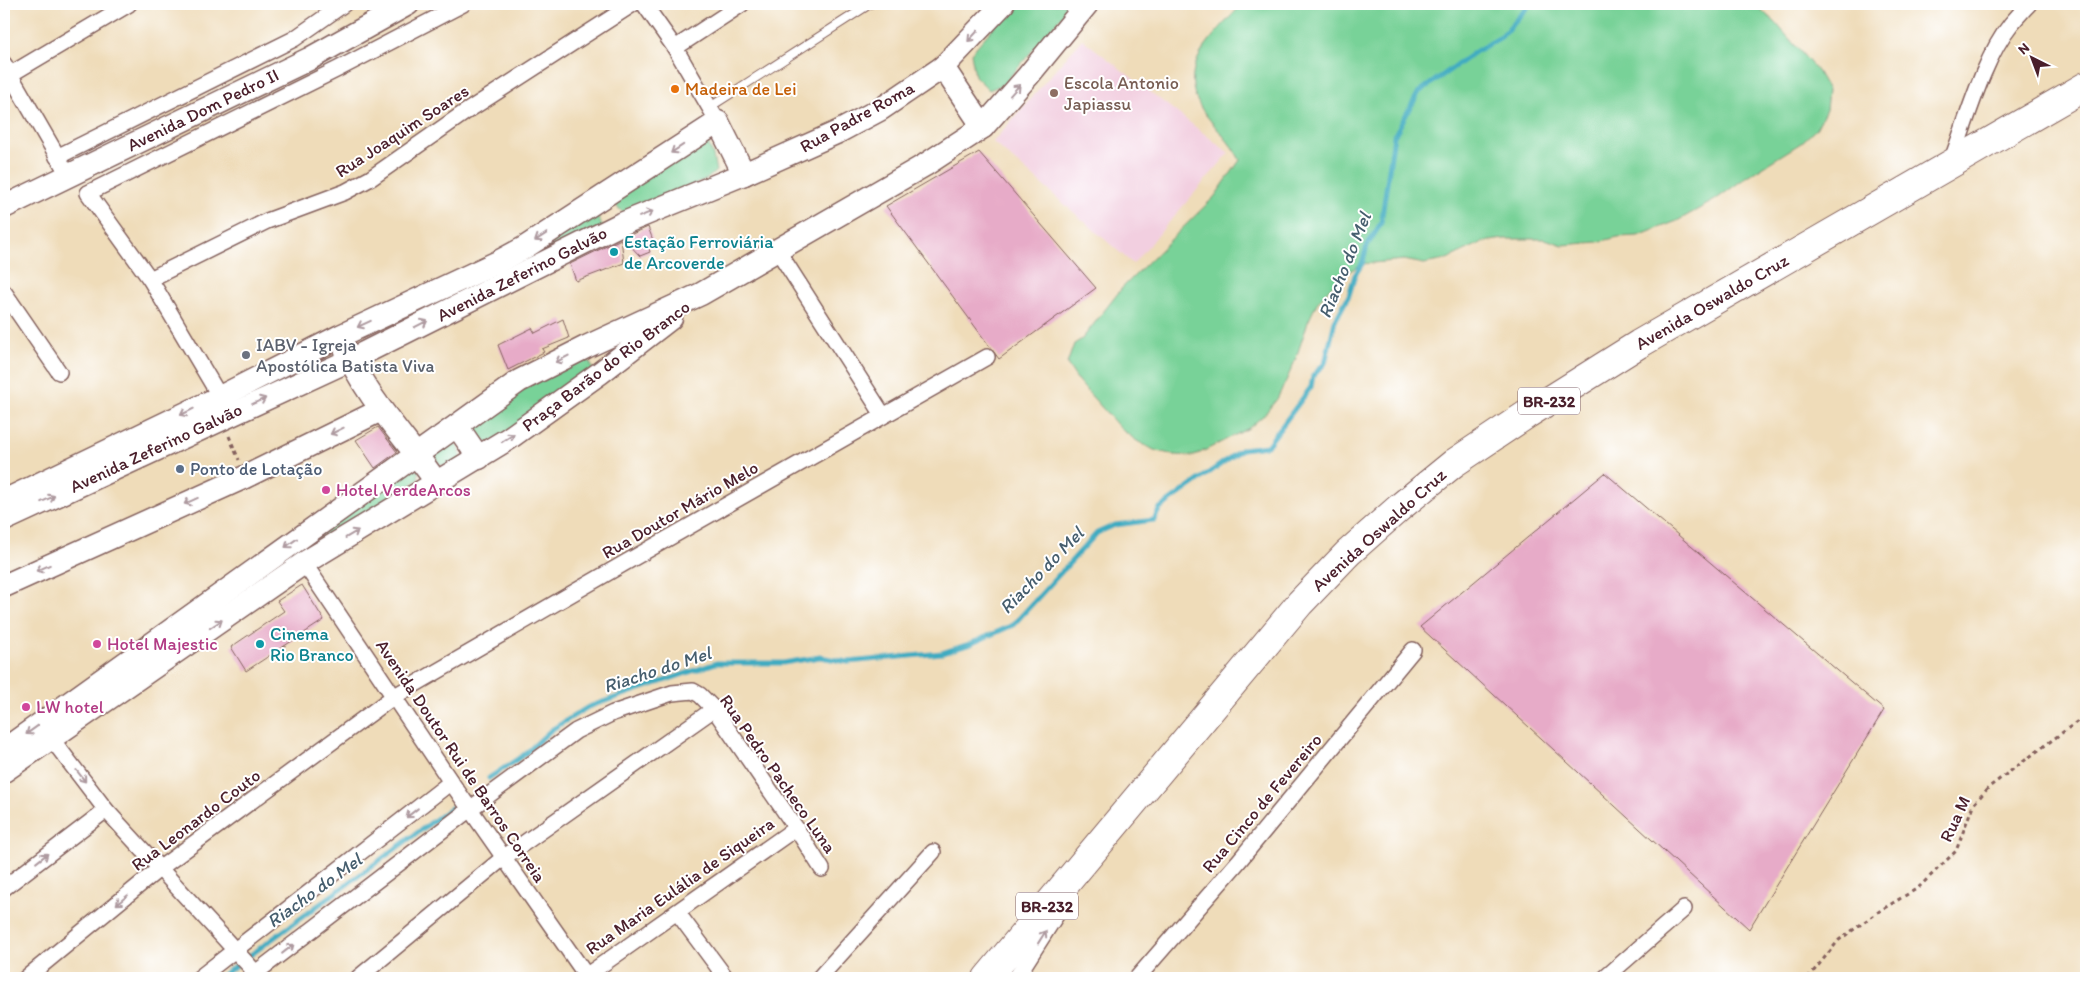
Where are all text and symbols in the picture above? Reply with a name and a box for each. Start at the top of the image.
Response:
one-way arrow [967,29,979,42]
north arrow [2008,32,2058,82]
text: N [2014,39,2033,58]
street label: Avenida Dom Pedro II [124,64,282,156]
place label: Escola Antonio Japiassu [1064,72,1179,115]
street label: Rua Padre Roma [796,76,919,158]
place label: Madeira de Lei [685,78,797,100]
street label: Rua Joaquim Soares [331,80,473,182]
marker: Madeira de Lei [669,83,681,95]
one-way arrow [1010,84,1021,97]
marker: Escola Antonio Japiassu [1048,87,1060,99]
one-way arrow [671,144,685,154]
water label: Riacho do Mel [1313,207,1377,321]
one-way arrow [638,209,653,219]
street label: Avenida Zeferino Galvão [433,222,611,326]
place label: Estação Ferroviária de Arcoverde [624,231,774,274]
one-way arrow [534,232,548,242]
marker: Estação Ferroviária de Arcoverde [608,246,620,258]
street label: Avenida Oswaldo Cruz [1631,249,1793,355]
street label: Praça Barão do Rio Branco [518,296,694,436]
one-way arrow [413,319,428,328]
one-way arrow [357,320,372,330]
place label: IABV - Igreja Apostólica Batista Viva [256,334,435,377]
marker: IABV - Igreja Apostólica Batista Viva [240,349,252,361]
one-way arrow [555,355,570,365]
road number: BR-232 [1518,388,1580,414]
one-way arrow [251,396,266,405]
street label: Avenida Zeferino Galvão [66,398,246,498]
one-way arrow [180,408,195,418]
one-way arrow [330,427,345,436]
one-way arrow [501,433,515,444]
street label: Rua Doutor Mário Melo [598,456,762,564]
place label: Ponto de Lotação [190,458,322,480]
marker: Ponto de Lotação [174,463,186,475]
street label: Avenida Oswaldo Cruz [1307,463,1451,596]
place label: Hotel VerdeArcos [336,479,471,501]
marker: Hotel VerdeArcos [320,484,332,496]
one-way arrow [40,494,55,504]
one-way arrow [184,497,199,507]
water label: Riacho do Mel [994,521,1090,619]
one-way arrow [345,529,359,540]
one-way arrow [285,538,299,548]
one-way arrow [36,564,51,574]
one-way arrow [209,619,223,629]
place label: Cinema Rio Branco [270,623,354,666]
place label: Hotel Majestic [107,633,218,655]
street label: Avenida Doutor Rui de Barros Correia [371,635,551,887]
marker: Hotel Majestic [91,638,103,650]
marker: Cinema Rio Branco [254,638,266,650]
water label: Riacho do Mel [600,641,715,698]
street label: Rua Pedro Pacheco Luna [715,690,842,858]
place label: LW hotel [36,696,104,718]
marker: LW hotel [20,701,32,713]
one-way arrow [25,725,39,735]
street label: Rua Cinco de Fevereiro [1197,729,1327,877]
street label: Rua Leonardo Couto [127,764,265,876]
one-way arrow [76,769,87,782]
street label: Rua M [1935,792,1975,846]
one-way arrow [406,807,419,818]
street label: Rua Maria Eulália de Siqueira [582,812,779,960]
water label: Riacho do Mel [262,847,368,933]
one-way arrow [35,853,48,864]
road number: BR-232 [1016,892,1078,919]
one-way arrow [115,894,128,905]
one-way arrow [1037,930,1048,944]
one-way arrow [281,943,294,954]

